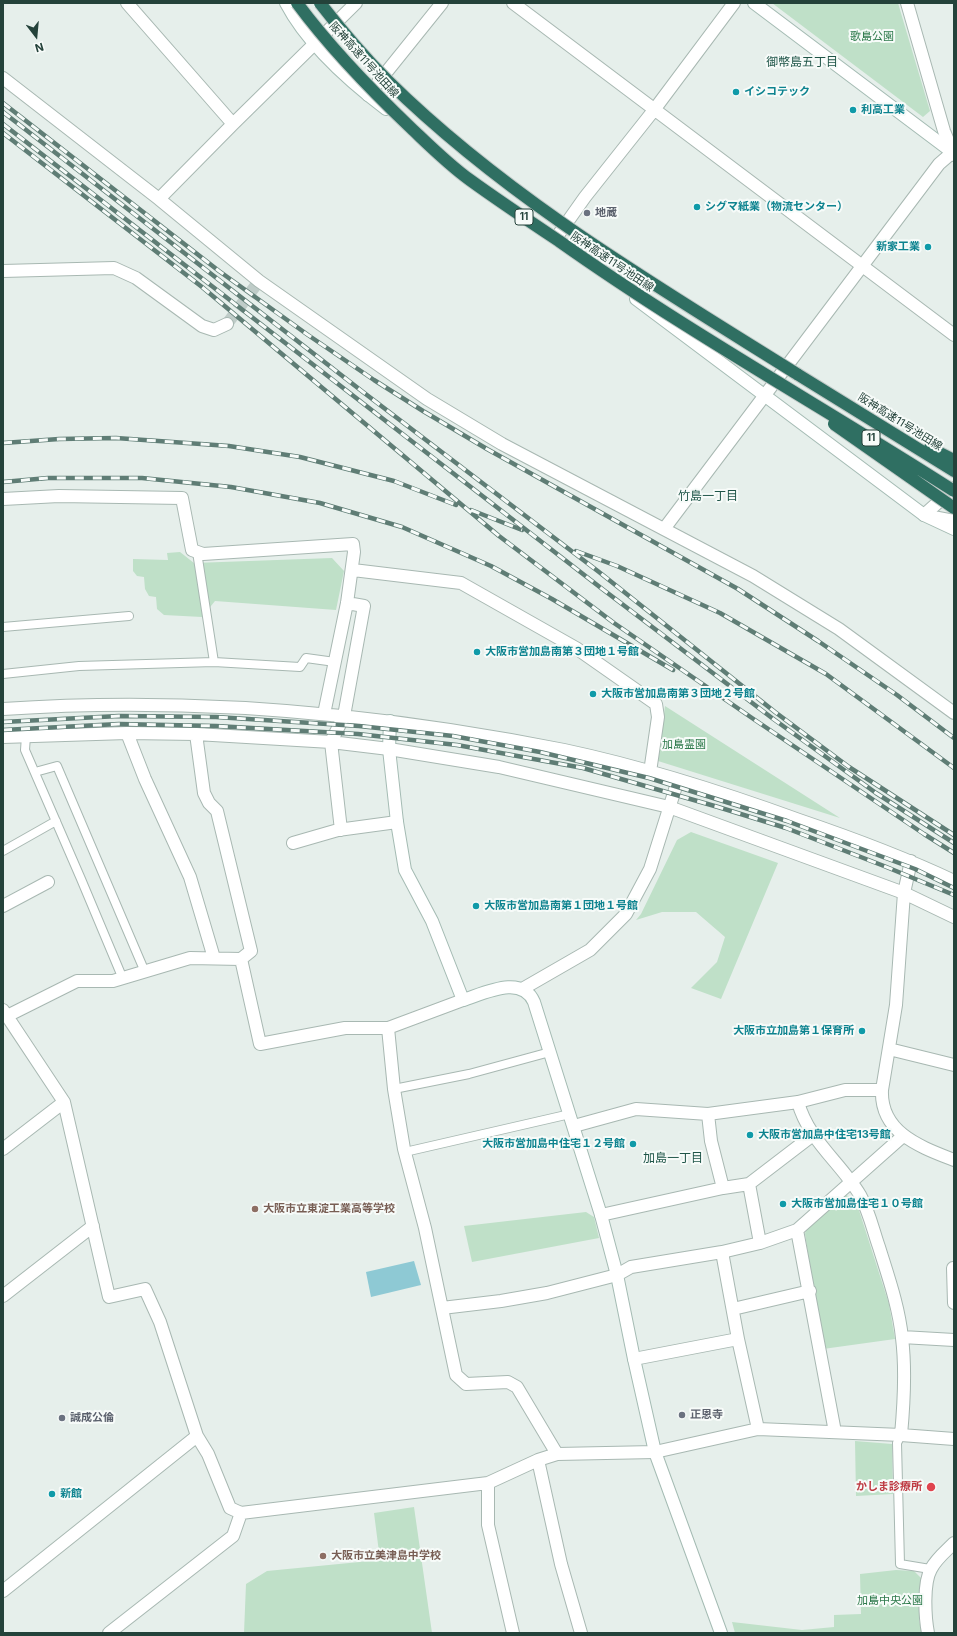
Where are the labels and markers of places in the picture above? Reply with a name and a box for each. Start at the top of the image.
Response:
place label: イシコテック [744,85,810,99]
marker: イシコテック [731,87,741,97]
place label: 利高工業 [861,103,905,117]
marker: 利高工業 [848,105,858,115]
place label: シグマ紙業（物流センター） [705,200,848,214]
marker: シグマ紙業（物流センター） [692,202,702,212]
place label: 地蔵 [595,206,617,220]
marker: 地蔵 [582,208,592,218]
place label: 新家工業 [876,240,920,254]
marker: 新家工業 [923,242,933,252]
place label: 大阪市営加島南第３団地１号館 [485,645,639,659]
marker: 大阪市営加島南第３団地１号館 [472,647,482,657]
place label: 大阪市営加島南第３団地２号館 [601,687,755,701]
marker: 大阪市営加島南第３団地２号館 [588,689,598,699]
place label: 大阪市営加島南第１団地１号館 [484,899,638,913]
marker: 大阪市営加島南第１団地１号館 [471,901,481,911]
place label: 大阪市立加島第１保育所 [733,1024,854,1038]
marker: 大阪市立加島第１保育所 [857,1026,867,1036]
place label: 大阪市営加島中住宅13号館 [758,1128,891,1142]
marker: 大阪市営加島中住宅13号館 [745,1130,755,1140]
place label: 大阪市営加島中住宅１２号館 [482,1137,625,1151]
marker: 大阪市営加島中住宅１２号館 [628,1139,638,1149]
place label: 大阪市営加島住宅１０号館 [791,1197,923,1211]
marker: 大阪市営加島住宅１０号館 [778,1199,788,1209]
place label: 大阪市立東淀工業高等学校 [263,1202,395,1216]
marker: 大阪市立東淀工業高等学校 [250,1204,260,1214]
place label: 正恩寺 [690,1408,723,1422]
marker: 正恩寺 [677,1410,687,1420]
place label: 誠成公倫 [70,1411,114,1425]
marker: 誠成公倫 [57,1413,67,1423]
place label: かしま診療所 [856,1480,922,1494]
marker: かしま診療所 [925,1481,937,1493]
place label: 新館 [60,1487,82,1501]
marker: 新館 [47,1489,57,1499]
place label: 大阪市立美津島中学校 [331,1549,441,1563]
marker: 大阪市立美津島中学校 [318,1551,328,1561]

